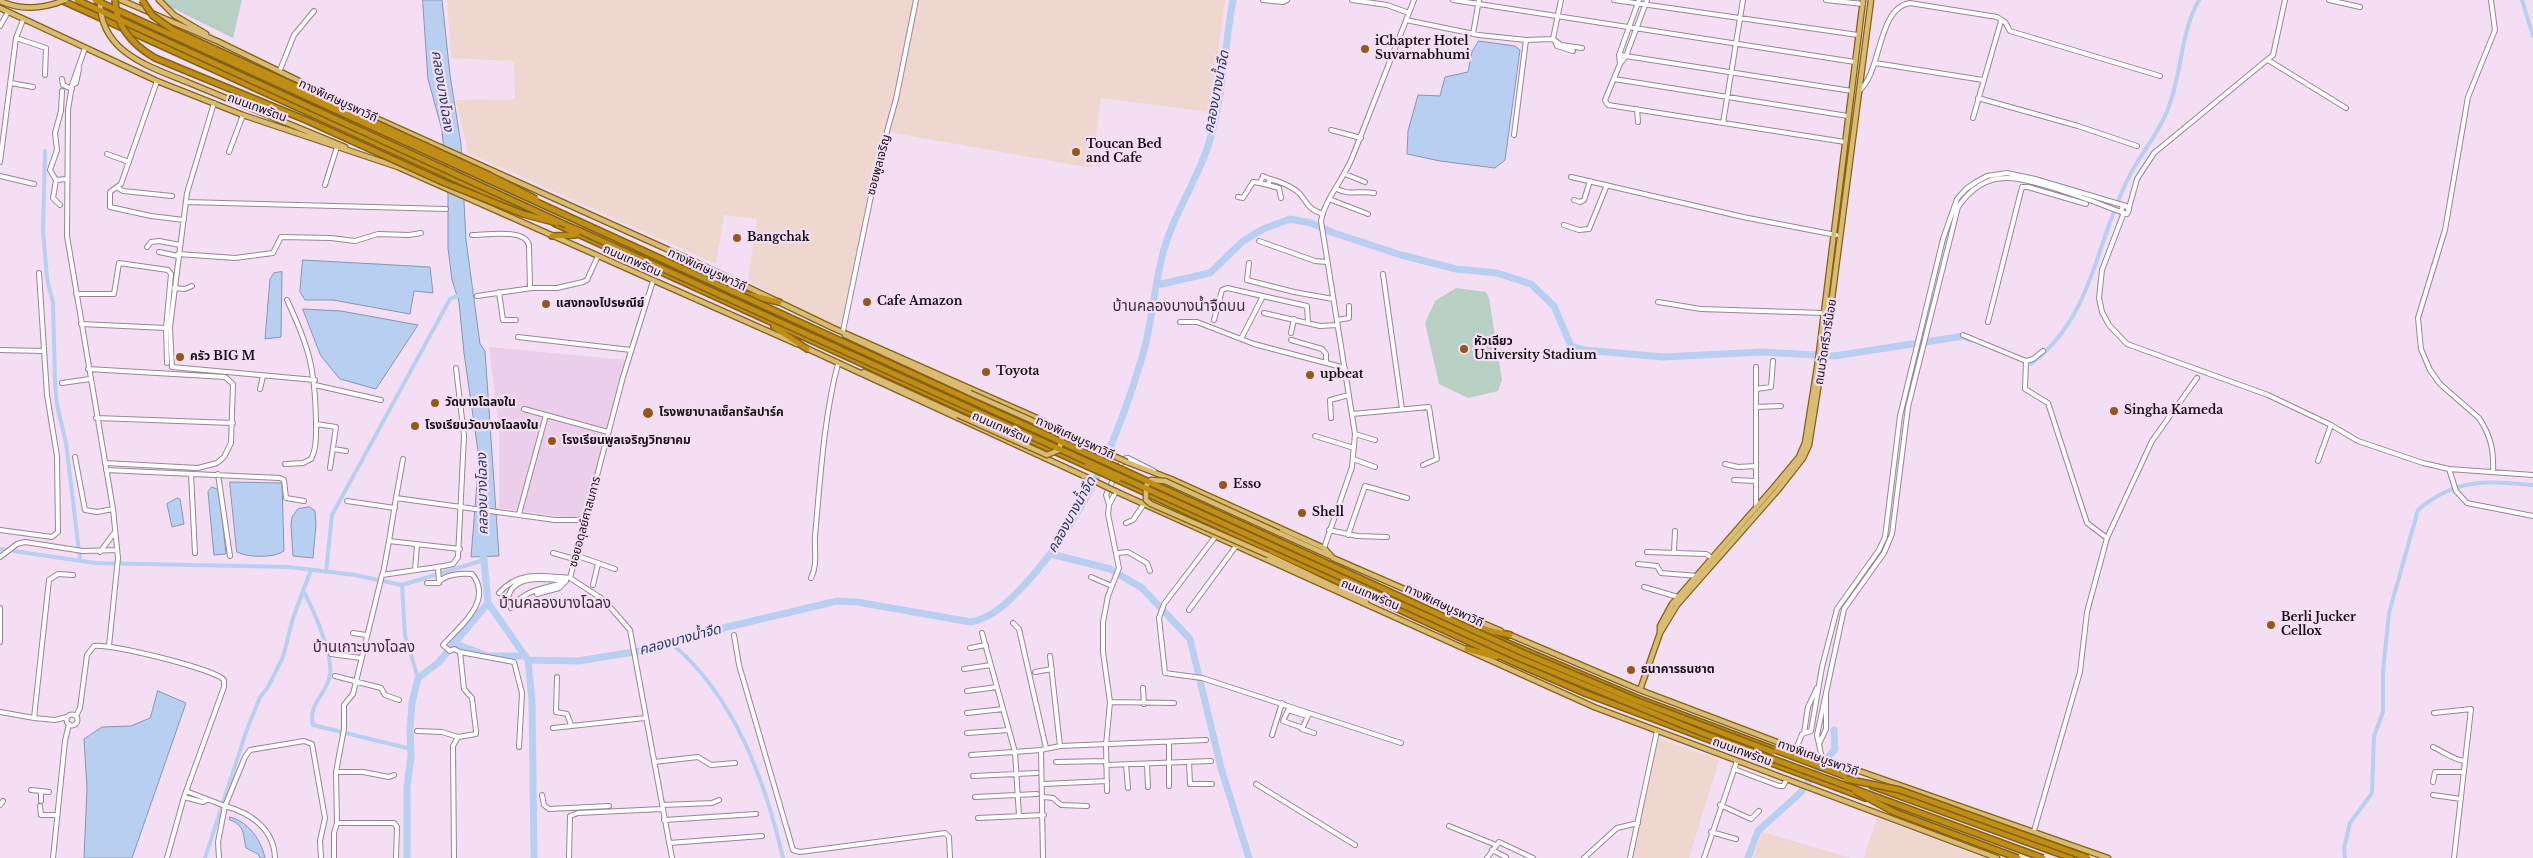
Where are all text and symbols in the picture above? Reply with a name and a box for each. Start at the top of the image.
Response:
place label: iChapter Hotel Suvarnabhumi [1375,35,1470,63]
marker: iChapter Hotel Suvarnabhumi [1359,43,1371,55]
water label: คลองบางโฉลง [427,49,457,133]
water label: คลองบางน้ำจืด [1201,49,1233,135]
street label: ทางพิเศษบูรพาวิถี [296,77,380,125]
street label: ถนนเทพรัตน [225,91,289,125]
street label: ซอยพูลเจริญ [864,133,894,197]
place label: Toucan Bed and Cafe [1086,138,1162,166]
marker: Toucan Bed and Cafe [1070,146,1082,158]
place label: Bangchak [747,231,810,245]
marker: Bangchak [731,232,743,244]
street label: ถนนเทพรัตน [601,242,663,280]
street label: ทางพิเศษบูรพาวิถี [665,246,749,294]
place label: Cafe Amazon [877,295,962,309]
marker: Cafe Amazon [861,296,873,308]
place label: แสงทองไปรษณีย์ [556,297,644,311]
marker: แสงทองไปรษณีย์ [540,298,552,310]
district label: บ้านคลองบางน้ำจืดบน [1113,298,1245,316]
street label: ถนนวัดศรีวารีน้อย [1812,298,1840,386]
place label: หัวเฉียว University Stadium [1474,335,1597,363]
marker: หัวเฉียว University Stadium [1458,343,1470,355]
place label: ครัว BIG M [190,350,255,364]
marker: ครัว BIG M [174,351,186,363]
place label: Toyota [996,365,1039,379]
marker: Toyota [980,366,992,378]
place label: upbeat [1320,368,1363,382]
marker: upbeat [1304,369,1316,381]
place label: วัดบางโฉลงใน [445,396,516,410]
marker: วัดบางโฉลงใน [429,397,441,409]
place label: Singha Kameda [2124,404,2223,418]
marker: Singha Kameda [2108,405,2120,417]
marker: โรงพยาบาลเซ็ลทรัลปาร์ค [641,406,655,420]
place label: โรงพยาบาลเซ็ลทรัลปาร์ค [659,406,784,420]
street label: ถนนเทพรัตน [970,409,1032,447]
street label: ทางพิเศษบูรพาวิถี [1033,414,1117,462]
place label: โรงเรียนวัดบางโฉลงใน [425,419,538,433]
marker: โรงเรียนวัดบางโฉลงใน [409,420,421,432]
place label: โรงเรียนพูลเจริญวิทยาคม [562,434,691,448]
marker: โรงเรียนพูลเจริญวิทยาคม [546,435,558,447]
water label: คลองบางโฉลง [474,453,492,535]
water label: คลองบางน้ำจืด [1044,474,1100,556]
street label: ซอยอดุลย์ศาสนการ [566,475,604,569]
place label: Esso [1233,478,1261,492]
marker: Esso [1217,479,1229,491]
place label: Shell [1312,506,1344,520]
marker: Shell [1296,507,1308,519]
street label: ถนนเทพรัตน [1339,576,1401,614]
street label: ทางพิเศษบูรพาวิถี [1402,582,1486,630]
district label: บ้านคลองบางโฉลง [499,595,611,613]
place label: Berli Jucker Cellox [2281,611,2356,639]
marker: Berli Jucker Cellox [2265,619,2277,631]
water label: คลองบางน้ำจืด [637,621,723,659]
district label: บ้านเกาะบางโฉลง [313,639,415,657]
place label: ธนาคารธนชาต [1641,663,1715,677]
marker: ธนาคารธนชาต [1625,664,1637,676]
street label: ถนนเทพรัตน [1710,735,1774,769]
street label: ทางพิเศษบูรพาวิถี [1776,737,1860,779]

